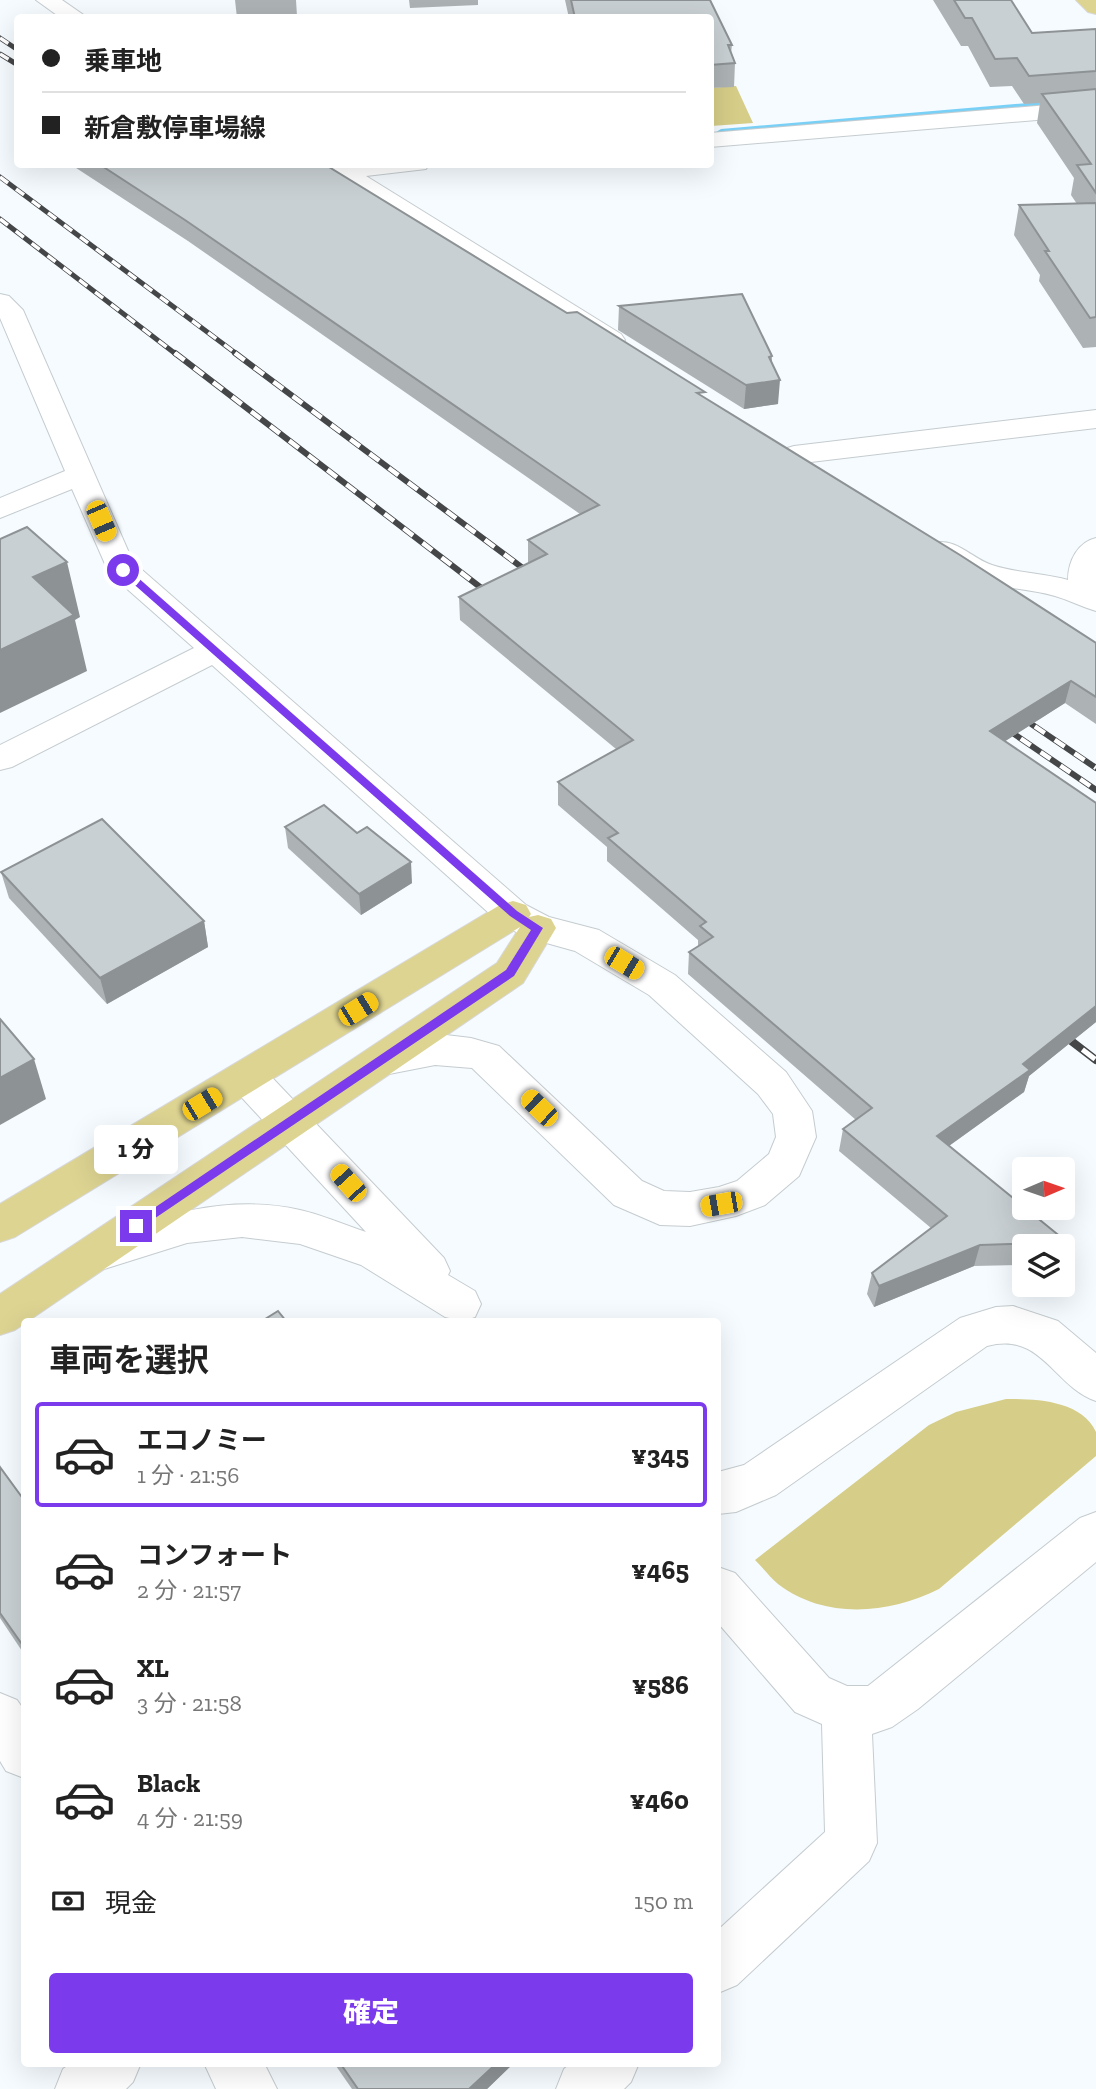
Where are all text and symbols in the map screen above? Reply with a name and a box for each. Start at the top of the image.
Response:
text: 乗車地 [84,45,162,77]
text: 新倉敷停車場線 [84,112,266,144]
car [84,498,119,544]
route start [107,554,139,586]
car [601,943,648,983]
car [335,989,382,1029]
car [179,1084,226,1124]
car [517,1086,562,1130]
callout: 1 分 [94,1124,178,1174]
text: 1 分 [118,1135,154,1163]
north arrow [1012,1157,1074,1220]
map controls [1012,1157,1075,1297]
car [327,1160,370,1206]
car [699,1190,744,1218]
route end [120,1210,152,1242]
button: layers [1012,1234,1075,1297]
text: 車両を選択 [49,1341,209,1379]
icon: car [53,1423,116,1486]
text: エコノミー [137,1424,267,1456]
text: ¥345 [631,1439,689,1471]
text: 1 分 · 21:56 [137,1461,239,1489]
icon: car [53,1538,116,1601]
text: コンフォート [137,1539,292,1571]
text: ¥465 [631,1554,689,1586]
text: 2 分 · 21:57 [137,1576,241,1604]
text: XL [137,1652,169,1684]
icon: car [53,1653,116,1716]
text: ¥586 [632,1669,689,1701]
text: 3 分 · 21:58 [137,1689,242,1717]
text: Black [137,1767,200,1799]
icon: car [53,1768,116,1831]
text: ¥460 [630,1784,689,1816]
text: 4 分 · 21:59 [137,1804,243,1832]
icon: cash [49,1882,87,1920]
text: 現金 [105,1887,157,1919]
text: 150 m [634,1887,693,1915]
button: 確定 [49,1973,693,2053]

